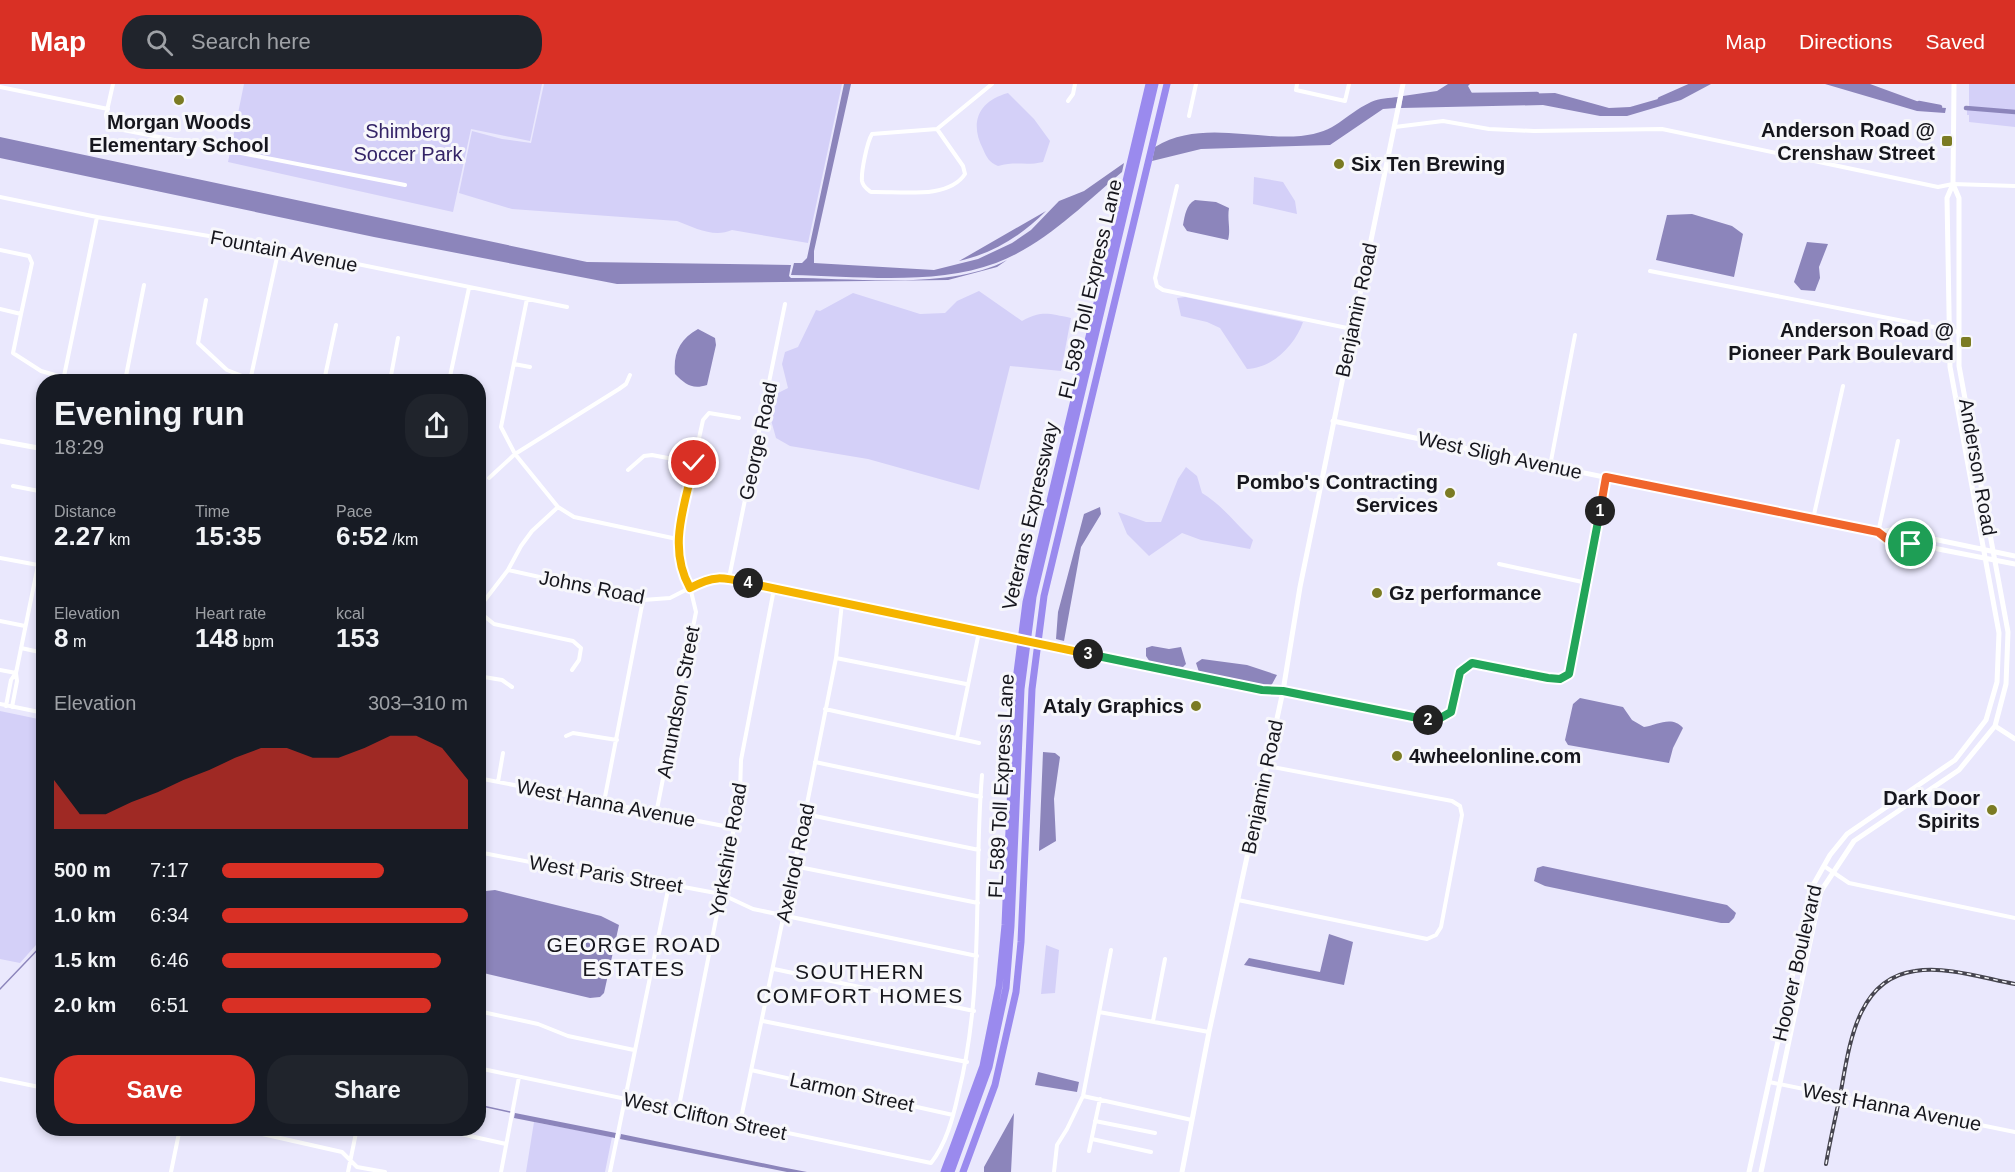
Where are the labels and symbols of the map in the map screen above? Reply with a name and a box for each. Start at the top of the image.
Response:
marker: Morgan Woods Elementary School [172,93,186,107]
place label: Morgan Woods Elementary School [89,111,269,156]
place label: Anderson Road @ Crenshaw Street [1761,119,1935,164]
park label: Shimberg Soccer Park [354,120,463,165]
marker: Anderson Road @ Crenshaw Street [1940,134,1954,148]
place label: Six Ten Brewing [1351,153,1505,175]
marker: Six Ten Brewing [1332,157,1346,171]
street label: FL 589 Toll Express Lane [1054,177,1126,401]
street label: Fountain Avenue [208,226,360,276]
street label: Benjamin Road [1331,241,1381,379]
place label: Anderson Road @ Pioneer Park Boulevard [1728,319,1954,364]
marker: Anderson Road @ Pioneer Park Boulevard [1959,335,1973,349]
street label: George Road [735,380,781,502]
street label: Anderson Road [1955,397,2001,537]
street label: Veterans Expressway [998,420,1062,612]
street label: West Sligh Avenue [1416,427,1584,483]
pin [668,437,719,488]
place label: Pombo's Contracting Services [1237,471,1438,516]
marker: Pombo's Contracting Services [1443,486,1457,500]
pin: 1 [1585,496,1615,526]
pin [1885,518,1936,569]
street label: Johns Road [538,566,646,608]
pin: 4 [733,568,763,598]
place label: Gz performance [1389,582,1541,604]
marker: Gz performance [1370,586,1384,600]
street label: Amundson Street [652,624,704,780]
pin: 3 [1073,639,1103,669]
street label: FL 589 Toll Express Lane [984,673,1018,899]
place label: Ataly Graphics [1043,695,1184,717]
marker: Ataly Graphics [1189,699,1203,713]
pin: 2 [1413,705,1443,735]
street label: Benjamin Road [1237,718,1287,856]
place label: 4wheelonline.com [1409,745,1581,767]
marker: 4wheelonline.com [1390,749,1404,763]
street label: West Hanna Avenue [515,775,697,831]
street label: Yorkshire Road [705,781,751,919]
place label: Dark Door Spirits [1883,787,1980,832]
street label: Axelrod Road [772,801,818,925]
marker: Dark Door Spirits [1985,803,1999,817]
street label: West Paris Street [528,851,685,897]
street label: Hoover Boulevard [1768,883,1826,1043]
district label: GEORGE ROAD ESTATES [546,933,722,980]
district label: SOUTHERN COMFORT HOMES [756,960,964,1007]
street label: Larmon Street [788,1068,917,1116]
street label: West Hanna Avenue [1801,1079,1983,1135]
street label: West Clifton Street [621,1088,789,1144]

